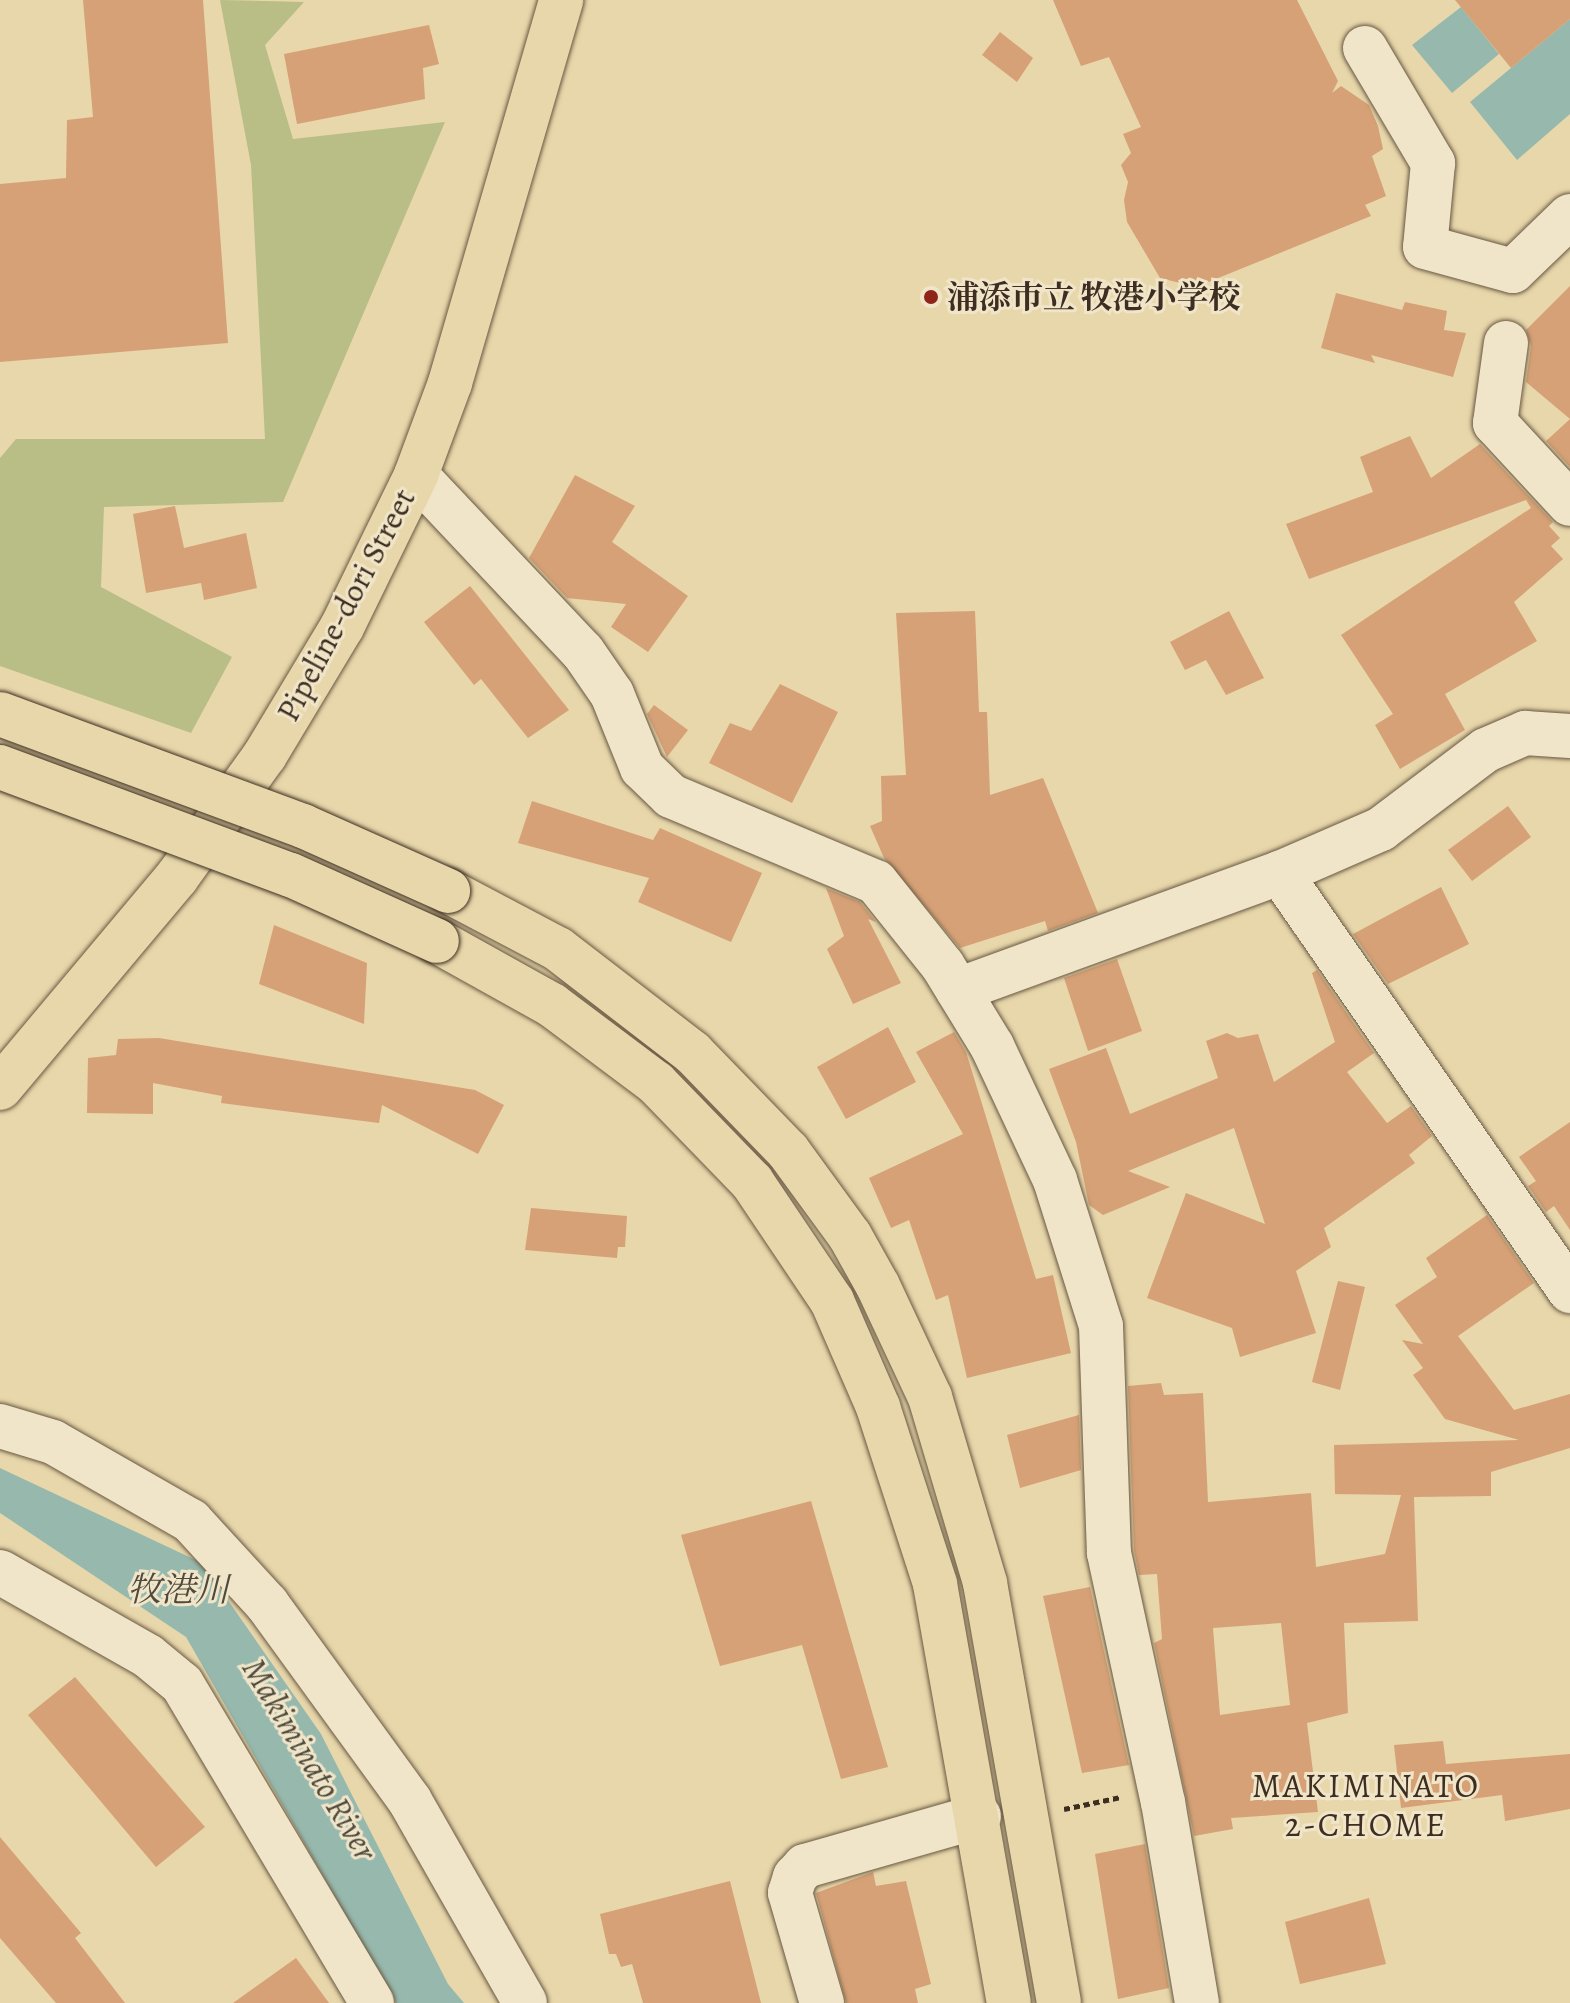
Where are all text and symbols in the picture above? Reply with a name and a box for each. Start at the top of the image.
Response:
place label: 浦添市立 牧港小学校 [947,278,1241,316]
marker: 浦添市立 牧港小学校 [922,288,940,306]
street label: Pipeline-dori Street [269,482,423,728]
water label: 牧港川 [127,1570,229,1610]
water label: Makiminato River [234,1651,386,1867]
district label: MAKIMINATO 2-CHOME [1252,1765,1480,1844]

